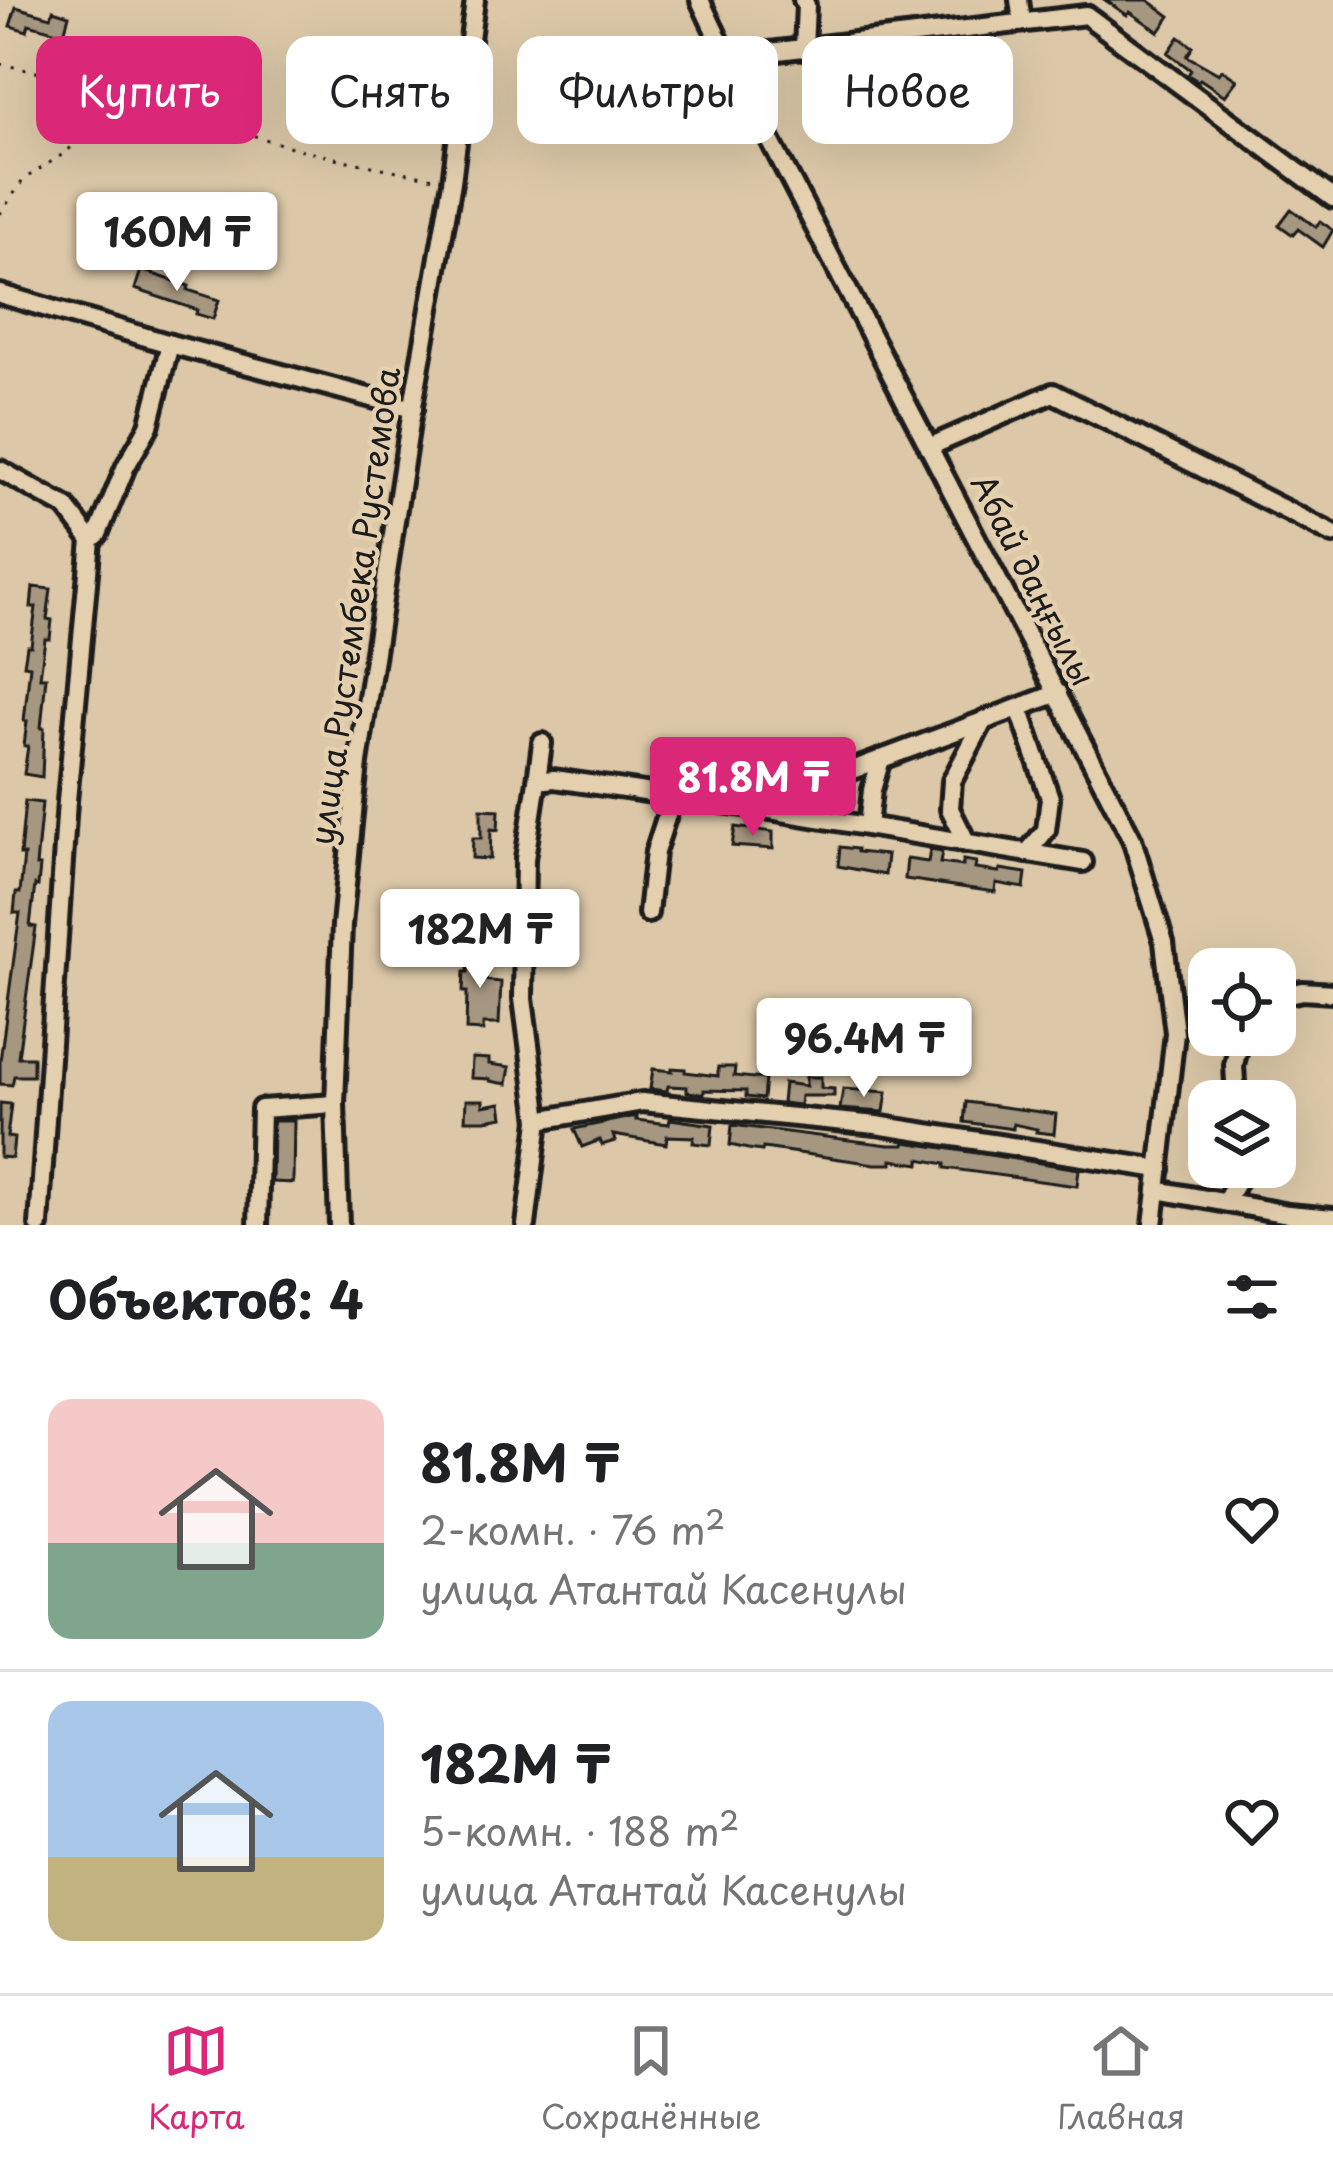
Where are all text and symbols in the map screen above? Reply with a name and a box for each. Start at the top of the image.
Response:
chip: Купить [36,36,262,144]
chip: Снять [286,36,493,144]
chip: Фильтры [517,36,778,144]
chip: Новое [802,36,1013,144]
pin: 160M ₸ [79,192,275,294]
text: 160M ₸ [103,201,251,260]
street label: улица Рустембека Рустемова [295,363,411,848]
street label: Абай даңғылы [960,464,1110,694]
pin: 81.8M ₸ [642,737,864,839]
text: 81.8M ₸ [677,746,829,805]
pin: 182M ₸ [382,889,578,991]
text: 182M ₸ [407,898,553,957]
map controls [1188,948,1296,1188]
button: locate [1188,948,1296,1056]
pin: 96.4M ₸ [753,998,975,1100]
text: 96.4M ₸ [784,1007,944,1066]
button: layers [1188,1080,1296,1188]
text: Объектов: 4 [48,1259,364,1336]
icon: filters [1219,1264,1285,1330]
text: 81.8M ₸ [420,1422,619,1499]
icon: home [144,1447,288,1591]
icon: heart [1219,1486,1285,1552]
text: 2-комн. · 76 m² [420,1499,726,1558]
text: улица Атантай Касенулы [420,1558,907,1617]
text: 182M ₸ [420,1723,610,1800]
icon: home [144,1749,288,1893]
icon: heart [1219,1788,1285,1854]
text: 5-комн. · 188 m² [420,1800,740,1859]
text: улица Атантай Касенулы [420,1859,907,1918]
tab: Карта [148,2018,245,2140]
tab: Сохранённые [541,2018,761,2140]
tab: Главная [1057,2018,1185,2140]

